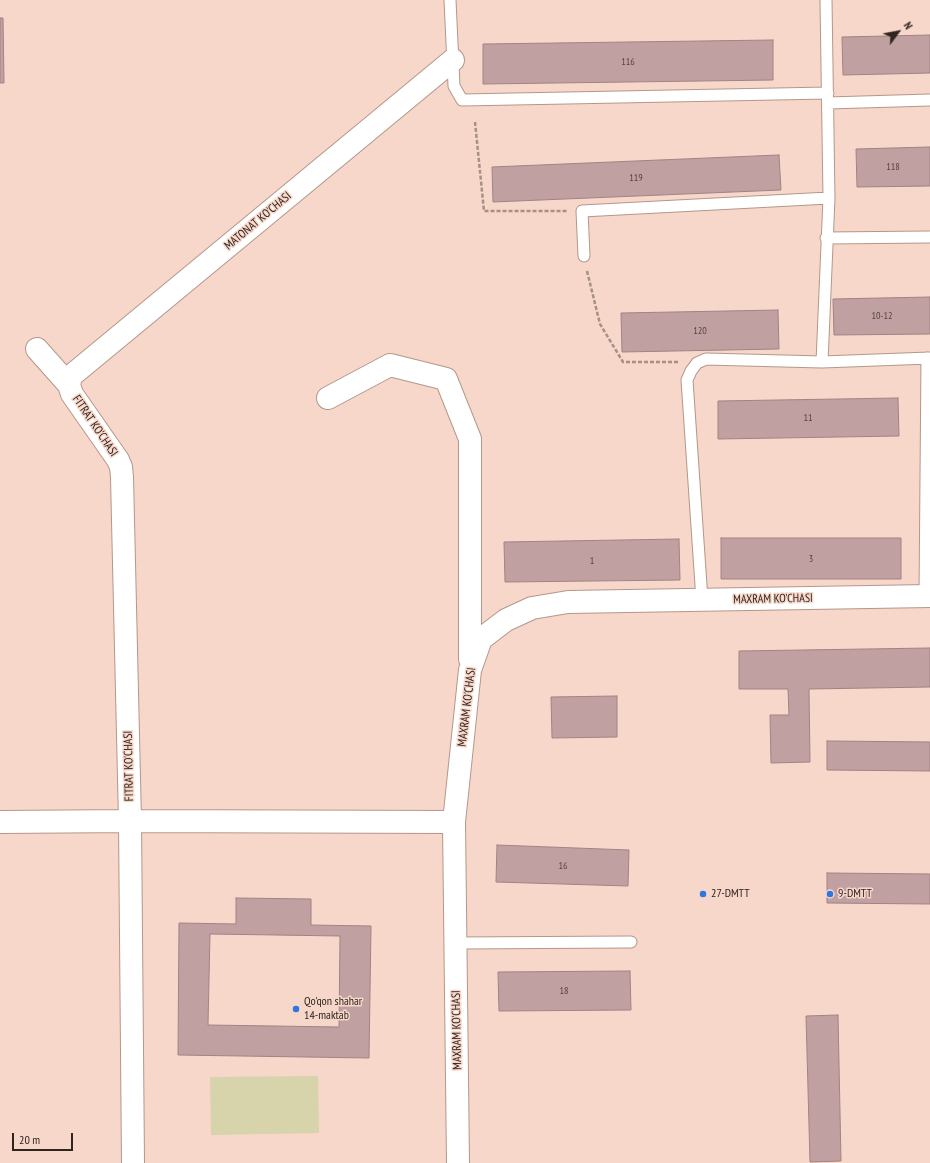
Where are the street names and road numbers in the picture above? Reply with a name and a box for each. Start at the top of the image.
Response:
street label: MATONAT KO'CHASI [222,189,294,253]
street label: FITRAT KO'CHASI [69,393,121,459]
street label: MAXRAM KO'CHASI [733,591,813,607]
street label: MAXRAM KO'CHASI [455,667,479,747]
street label: FITRAT KO'CHASI [121,731,137,801]
street label: MAXRAM KO'CHASI [449,990,465,1070]

